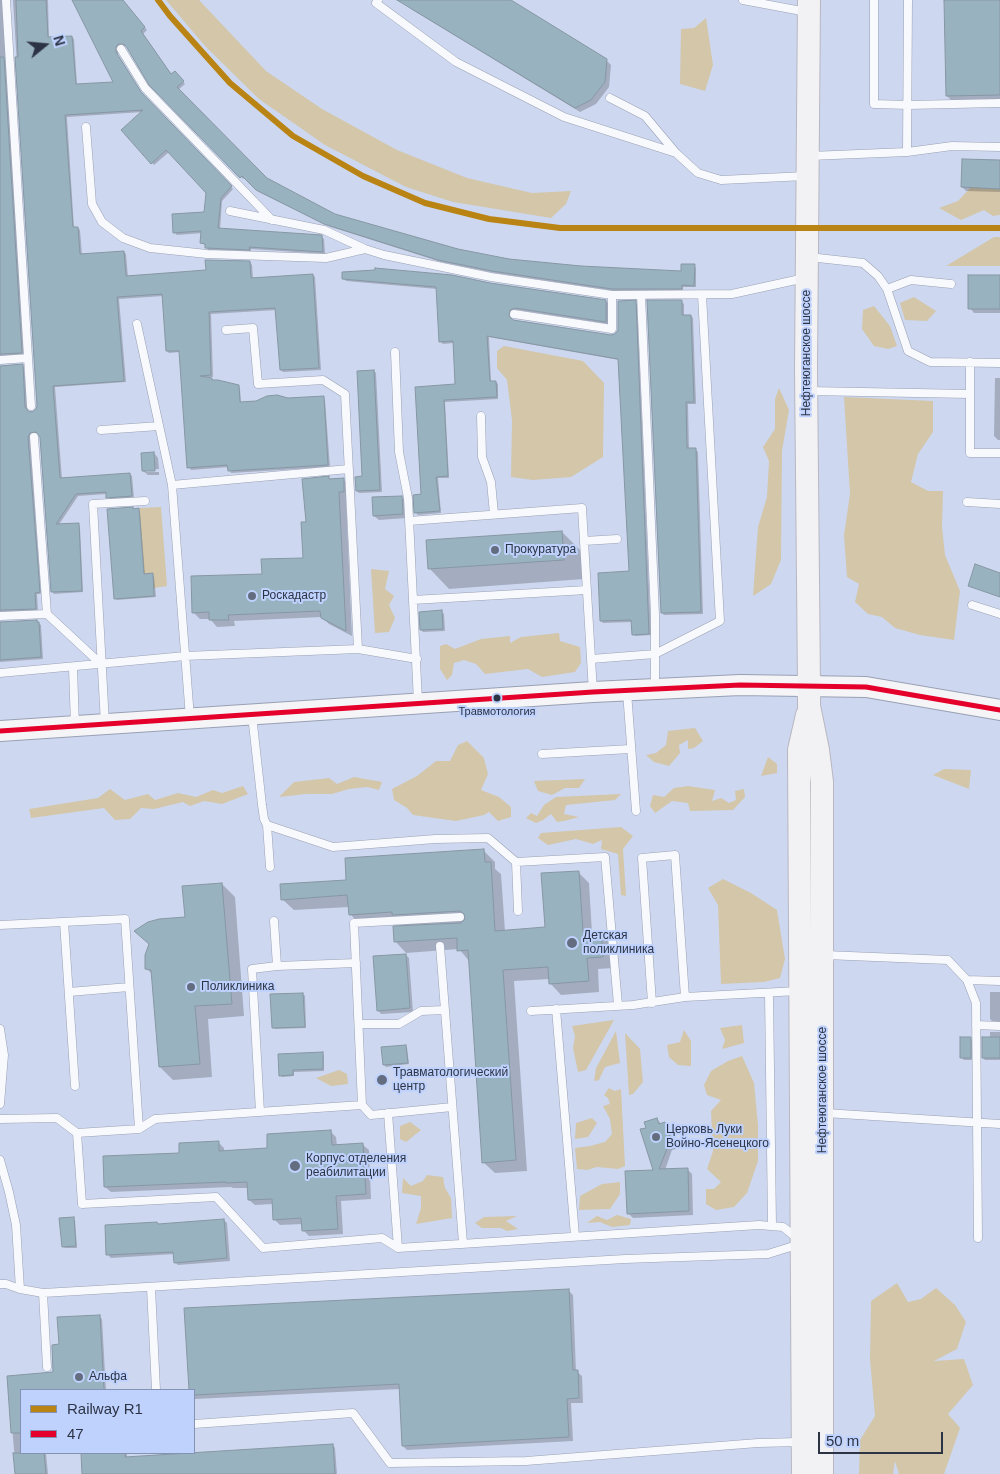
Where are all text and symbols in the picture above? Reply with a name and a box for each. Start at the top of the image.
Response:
north arrow [20,20,70,70]
text: N [50,33,68,48]
street label: Нефтеюганское шоссе [800,290,814,416]
place label: Прокуратура [505,543,576,557]
marker: Прокуратура [489,544,501,556]
place label: Роскадастр [262,589,326,603]
marker: Роскадастр [246,590,258,602]
marker: Травмотология [492,693,502,703]
place label: Травмотология [458,705,536,719]
place label: Детская поликлиника [583,929,654,957]
marker: Детская поликлиника [565,936,579,950]
place label: Поликлиника [201,980,274,994]
marker: Поликлиника [185,981,197,993]
street label: Нефтеюганское шоссе [816,1027,830,1153]
place label: Травматологический центр [393,1066,508,1094]
marker: Травматологический центр [375,1073,389,1087]
place label: Церковь Луки Войно-Ясенецкого [666,1123,769,1151]
marker: Церковь Луки Войно-Ясенецкого [650,1131,662,1143]
place label: Корпус отделения реабилитации [306,1152,406,1180]
marker: Корпус отделения реабилитации [288,1159,302,1173]
place label: Альфа [89,1370,127,1384]
marker: Альфа [73,1371,85,1383]
legend [20,1389,195,1454]
text: Railway R1 [67,1400,143,1417]
scale bar [820,1422,945,1454]
text: 47 [67,1425,84,1442]
text: 50 m [826,1432,859,1449]

